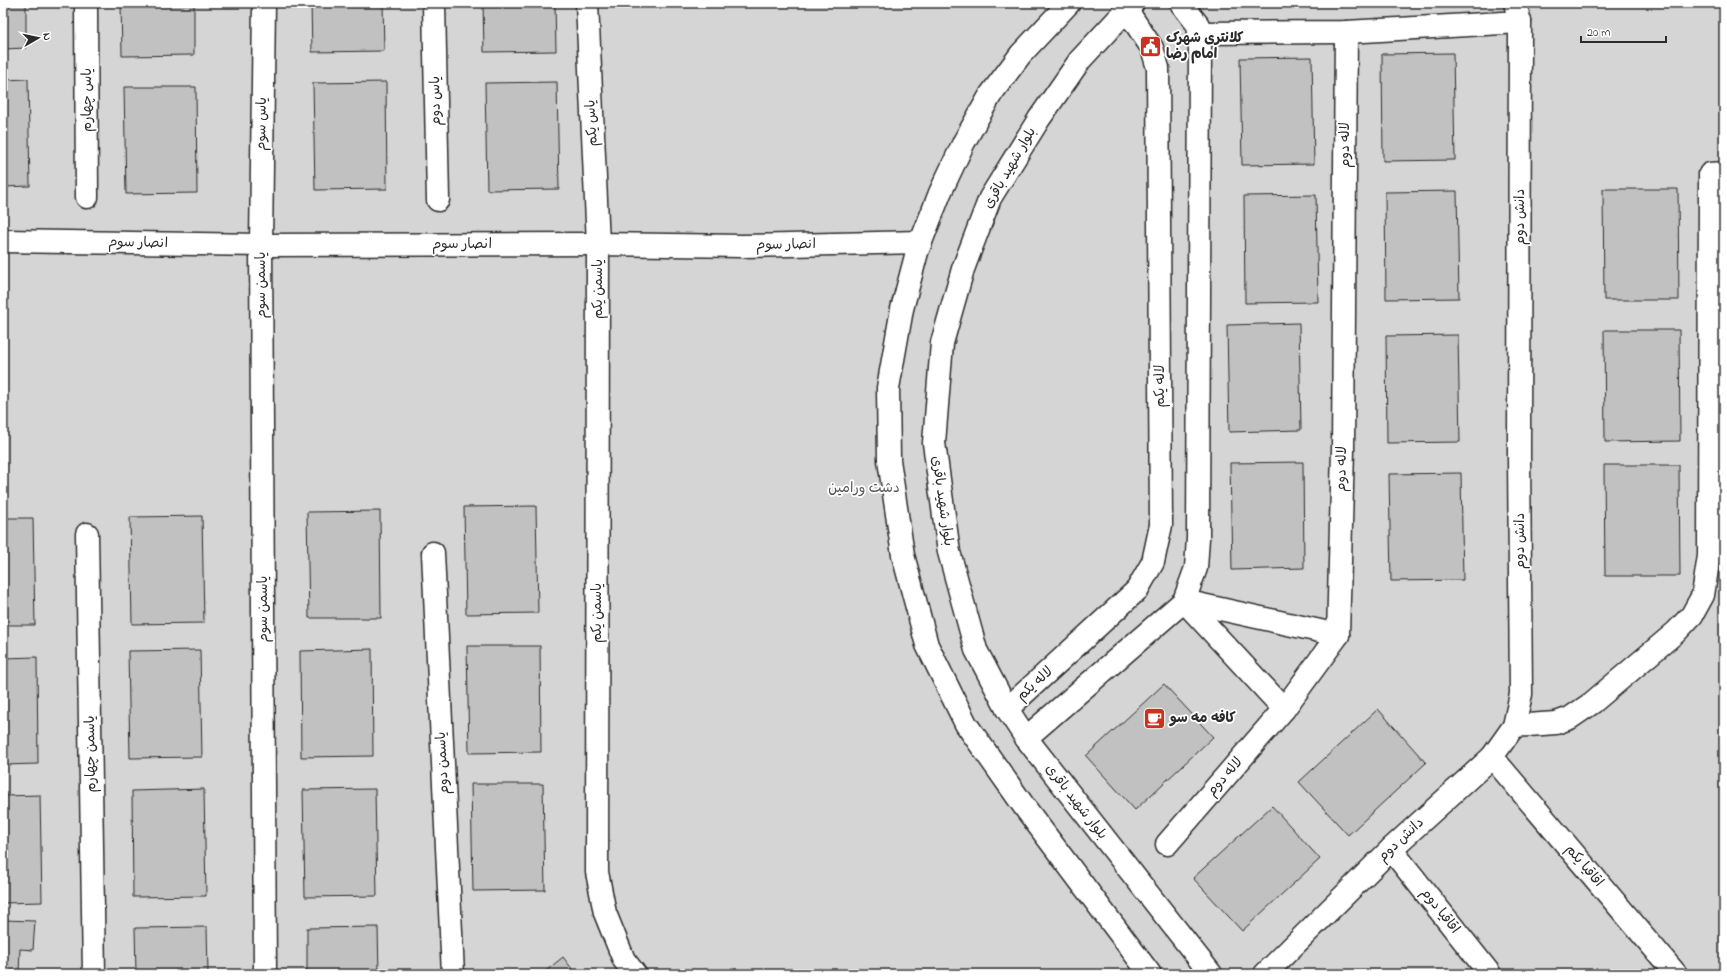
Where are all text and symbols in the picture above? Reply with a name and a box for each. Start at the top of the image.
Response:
north arrow [18,18,58,58]
scale bar [1581,18,1666,44]
text: 20 m [1587,24,1610,42]
place label: کلانتری شهرک امام رضا [1166,28,1244,65]
text: N [38,32,55,42]
public building icon: کلانتری شهرک امام رضا [1138,33,1164,59]
street label: یاس چهارم [77,68,98,132]
street label: یاس دوم [425,76,447,126]
street label: یاس سوم [251,97,273,151]
street label: یاس یکم [580,99,604,147]
street label: لاله دوم [1335,122,1356,168]
street label: بلوار شهید باقری [978,123,1042,213]
street label: دانش دوم [1510,189,1531,245]
street label: انصار سوم [108,232,168,254]
street label: انصار سوم [432,234,492,255]
street label: انصار سوم [756,234,816,256]
street label: یاسمن سوم [251,252,272,318]
street label: یاسمن یکم [588,259,609,319]
street label: لاله یکم [1150,365,1171,407]
street label: لاله دوم [1331,446,1353,492]
street label: بلوار شهید باقری [925,454,959,548]
park label: دشت ورامین [828,478,900,499]
street label: دانش دوم [1510,513,1531,569]
street label: یاسمن سوم [253,576,274,642]
street label: یاسمن یکم [587,583,608,643]
street label: لاله یکم [1012,662,1058,706]
cafe icon: کافه مه سو [1142,705,1168,731]
place label: کافه مه سو [1169,708,1236,729]
street label: یاسمن چهارم [80,715,102,793]
street label: یاسمن دوم [431,731,455,795]
street label: لاله دوم [1202,753,1248,801]
street label: بلوار شهید باقری [1040,760,1112,844]
street label: دانش دوم [1373,813,1429,867]
street label: اقاقیا یکم [1560,840,1608,892]
street label: اقاقیا دوم [1415,884,1465,938]

